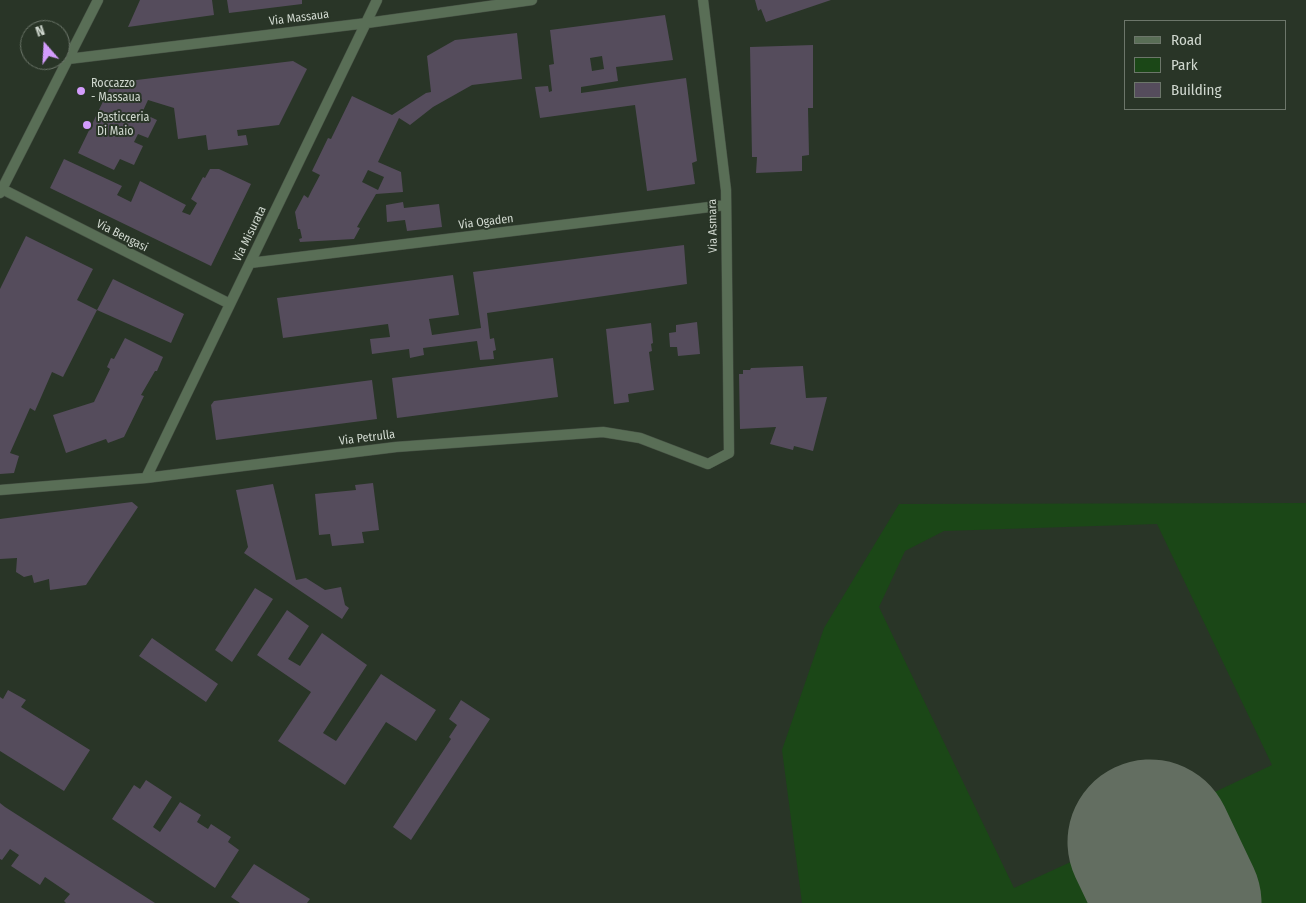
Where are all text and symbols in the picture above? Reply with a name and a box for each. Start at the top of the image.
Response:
street label: Via Massaua [268,7,330,29]
north arrow [20,20,70,70]
legend [1124,20,1286,110]
text: N [34,22,47,41]
text: Road [1171,31,1202,49]
text: Park [1171,56,1198,74]
place label: Roccazzo - Massaua [91,77,141,105]
text: Building [1171,81,1222,99]
marker: Roccazzo - Massaua [75,85,87,97]
place label: Pasticceria Di Maio [97,111,149,139]
marker: Pasticceria Di Maio [81,119,93,131]
street label: Via Asmara [705,199,721,253]
street label: Via Misurata [230,204,270,264]
street label: Via Ogaden [458,211,514,233]
street label: Via Bengasi [94,217,150,255]
street label: Via Petrulla [338,427,396,449]

